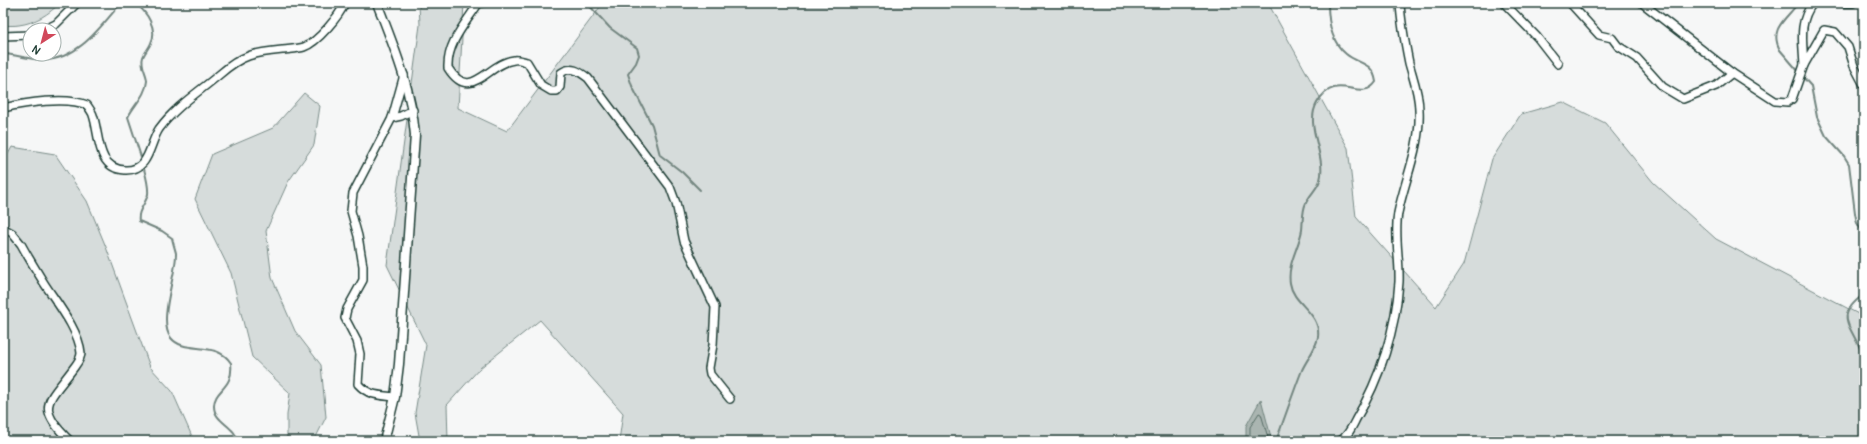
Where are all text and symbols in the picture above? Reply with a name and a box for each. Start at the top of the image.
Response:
north arrow [22,22,62,62]
text: N [29,42,43,57]

